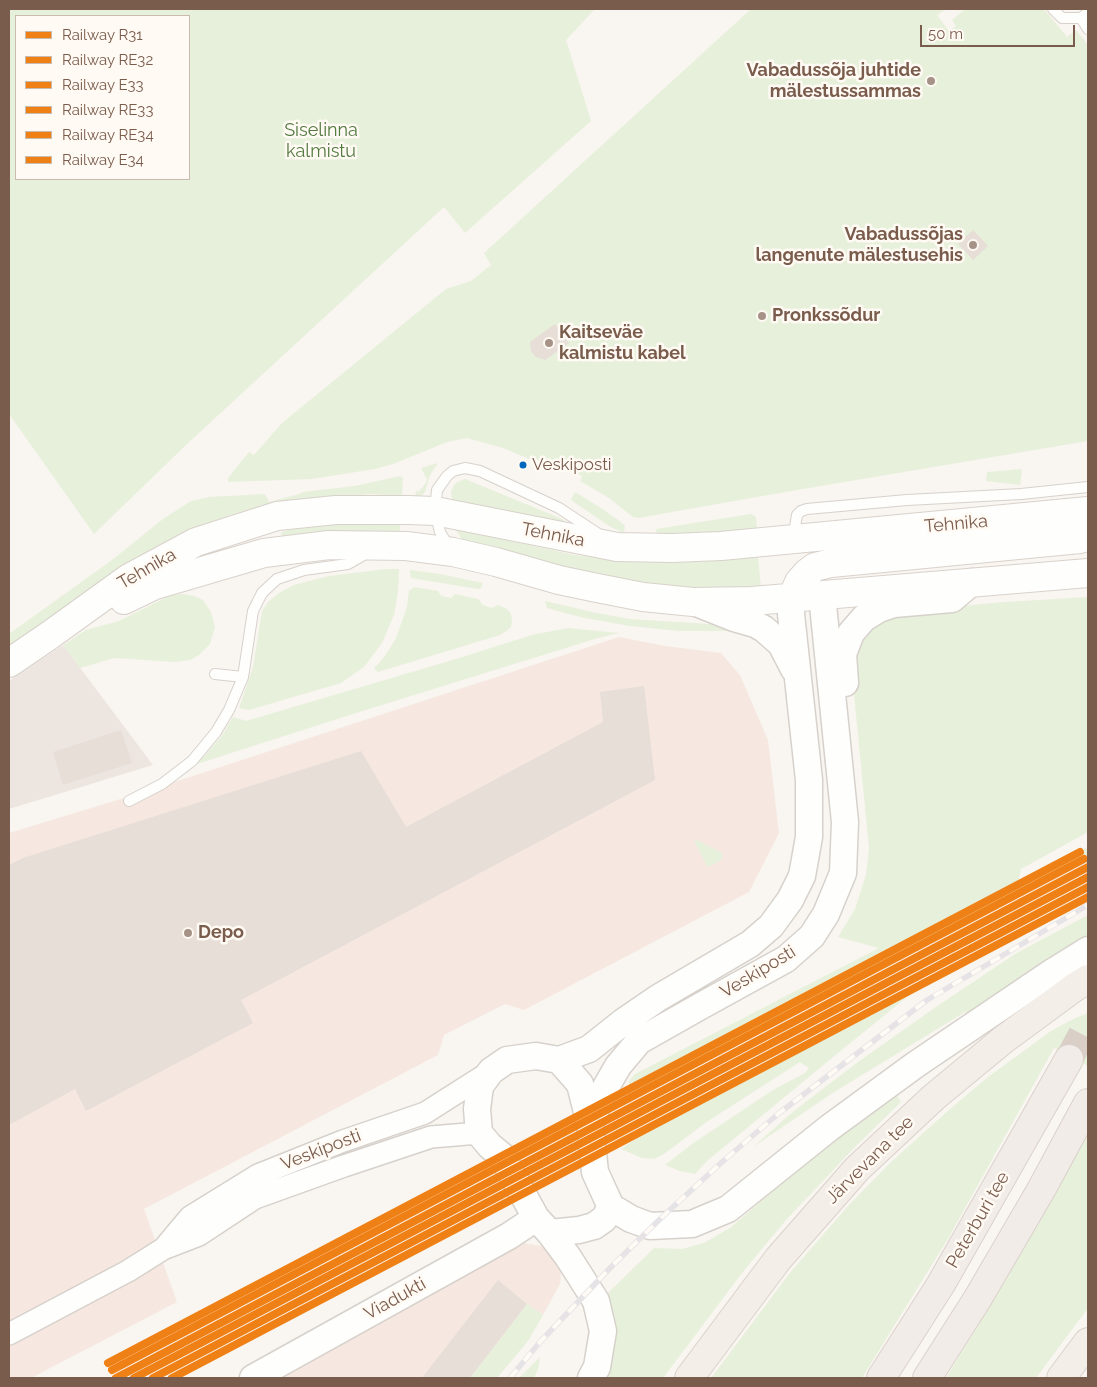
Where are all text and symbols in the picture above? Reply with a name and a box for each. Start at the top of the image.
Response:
legend [15,15,190,180]
scale bar [922,15,1077,47]
text: 50 m [928,25,963,43]
text: Railway R31 [62,26,143,44]
text: Railway RE32 [62,51,153,69]
place label: Vabadussõja juhtide mälestussammas [746,60,921,102]
marker: Vabadussõja juhtide mälestussammas [925,75,937,87]
text: Railway E33 [62,76,144,94]
text: Railway RE33 [62,101,153,119]
park label: Siselinna kalmistu [284,120,358,162]
text: Railway RE34 [62,126,154,144]
text: Railway E34 [62,151,144,169]
place label: Vabadussõjas langenute mälestusehis [756,224,963,266]
marker: Vabadussõjas langenute mälestusehis [967,239,979,251]
place label: Pronkssõdur [772,305,880,327]
marker: Pronkssõdur [756,310,768,322]
place label: Kaitseväe kalmistu kabel [559,322,686,364]
marker: Kaitseväe kalmistu kabel [543,337,555,349]
place label: Veskiposti [532,455,612,475]
marker: Veskiposti [518,460,528,470]
street label: Tehnika [923,510,989,538]
street label: Tehnika [520,518,586,552]
street label: Tehnika [114,544,180,594]
place label: Depo [198,922,244,944]
marker: Depo [182,927,194,939]
street label: Veskiposti [716,941,800,1003]
street label: Järvevana tee [822,1112,918,1208]
street label: Veskiposti [278,1125,364,1175]
street label: Peterburi tee [942,1168,1014,1272]
street label: Viadukti [360,1273,430,1325]

